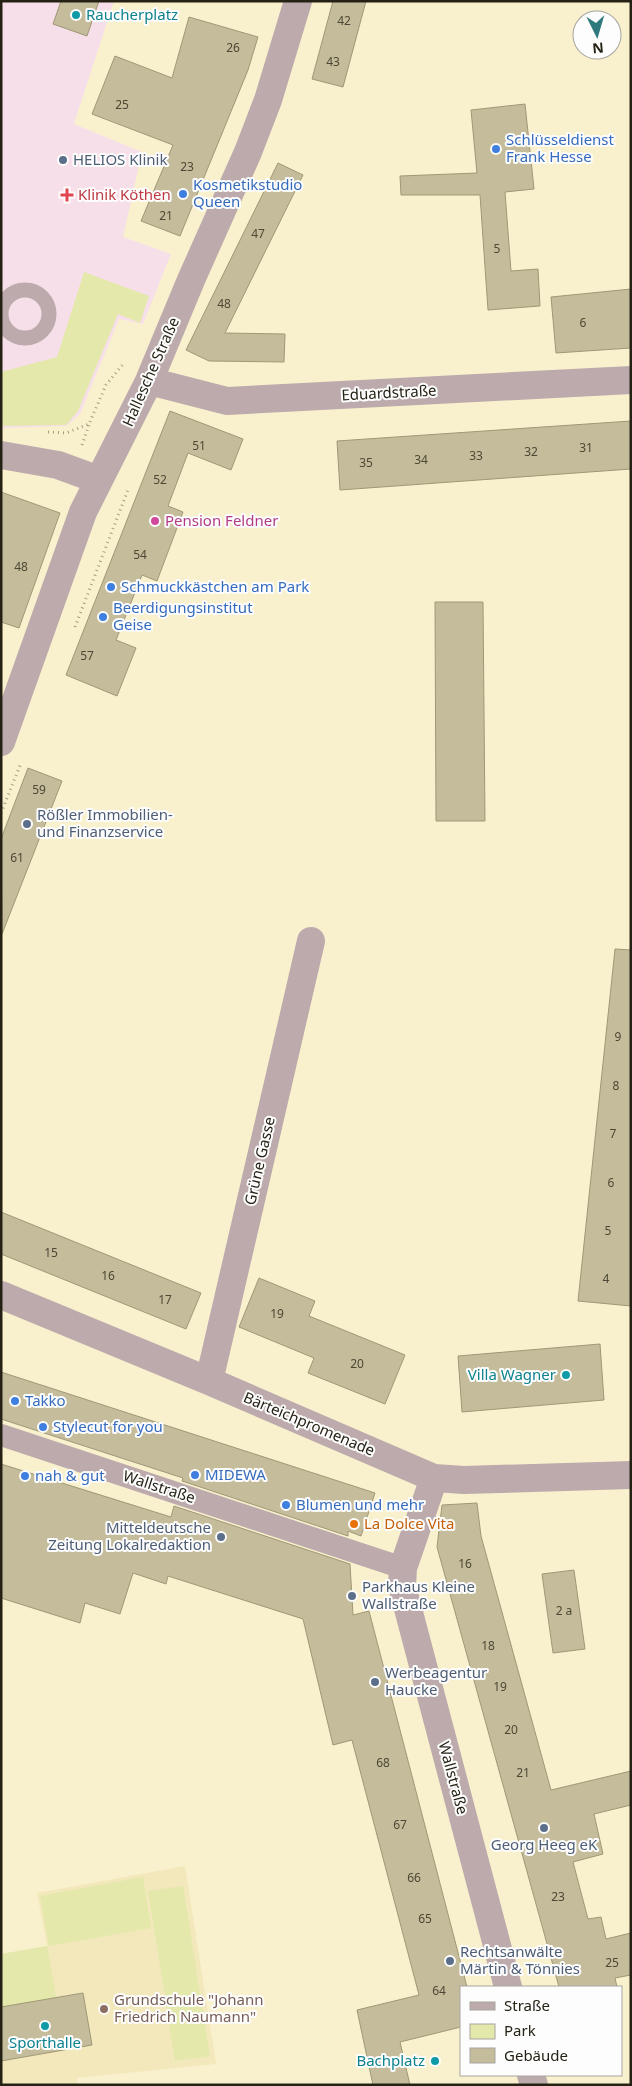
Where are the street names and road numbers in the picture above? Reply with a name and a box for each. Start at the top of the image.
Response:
street label: Hallesche Straße [117,314,183,429]
street label: Eduardstraße [341,380,437,404]
street label: Grüne Gasse [239,1115,279,1207]
street label: Bärteichpromenade [241,1386,378,1460]
street label: Wallstraße [121,1465,198,1507]
street label: Wallstraße [435,1739,473,1816]

